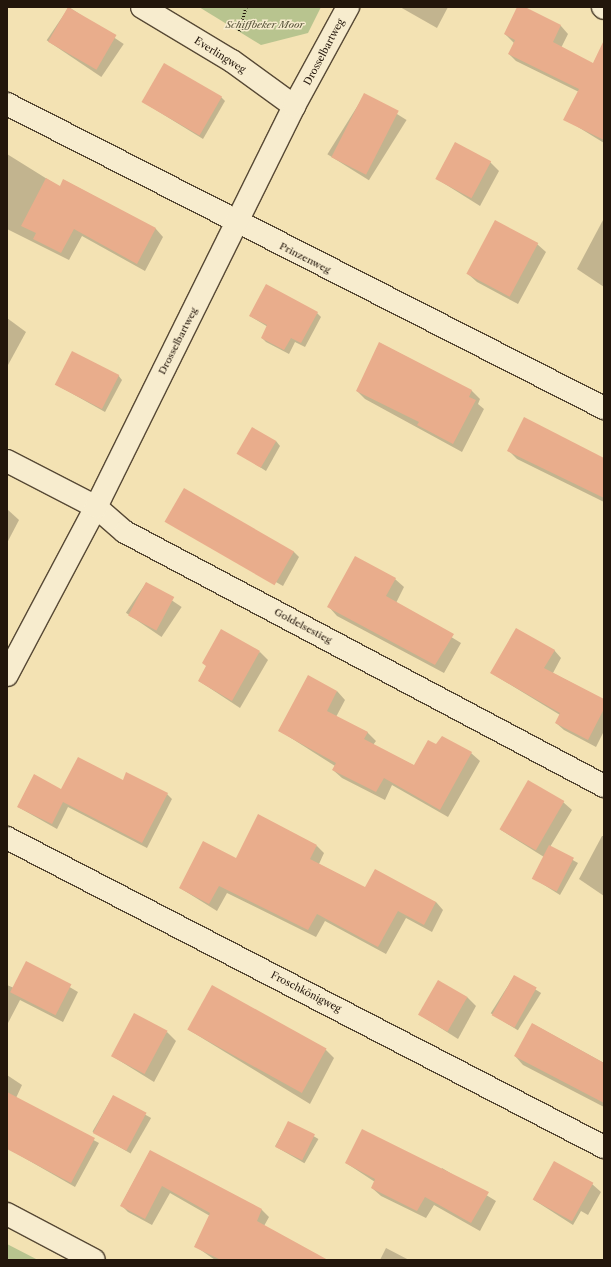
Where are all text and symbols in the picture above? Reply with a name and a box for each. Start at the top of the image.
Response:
street label: Drosselbartweg [301,17,347,87]
park label: Schiffbeker Moor [226,19,304,31]
street label: Everlingweg [192,34,248,76]
street label: Prinzenweg [277,240,333,276]
street label: Drosselbartweg [156,306,200,376]
street label: Goldelsestieg [272,606,334,646]
street label: Froschkönigweg [269,969,343,1015]

